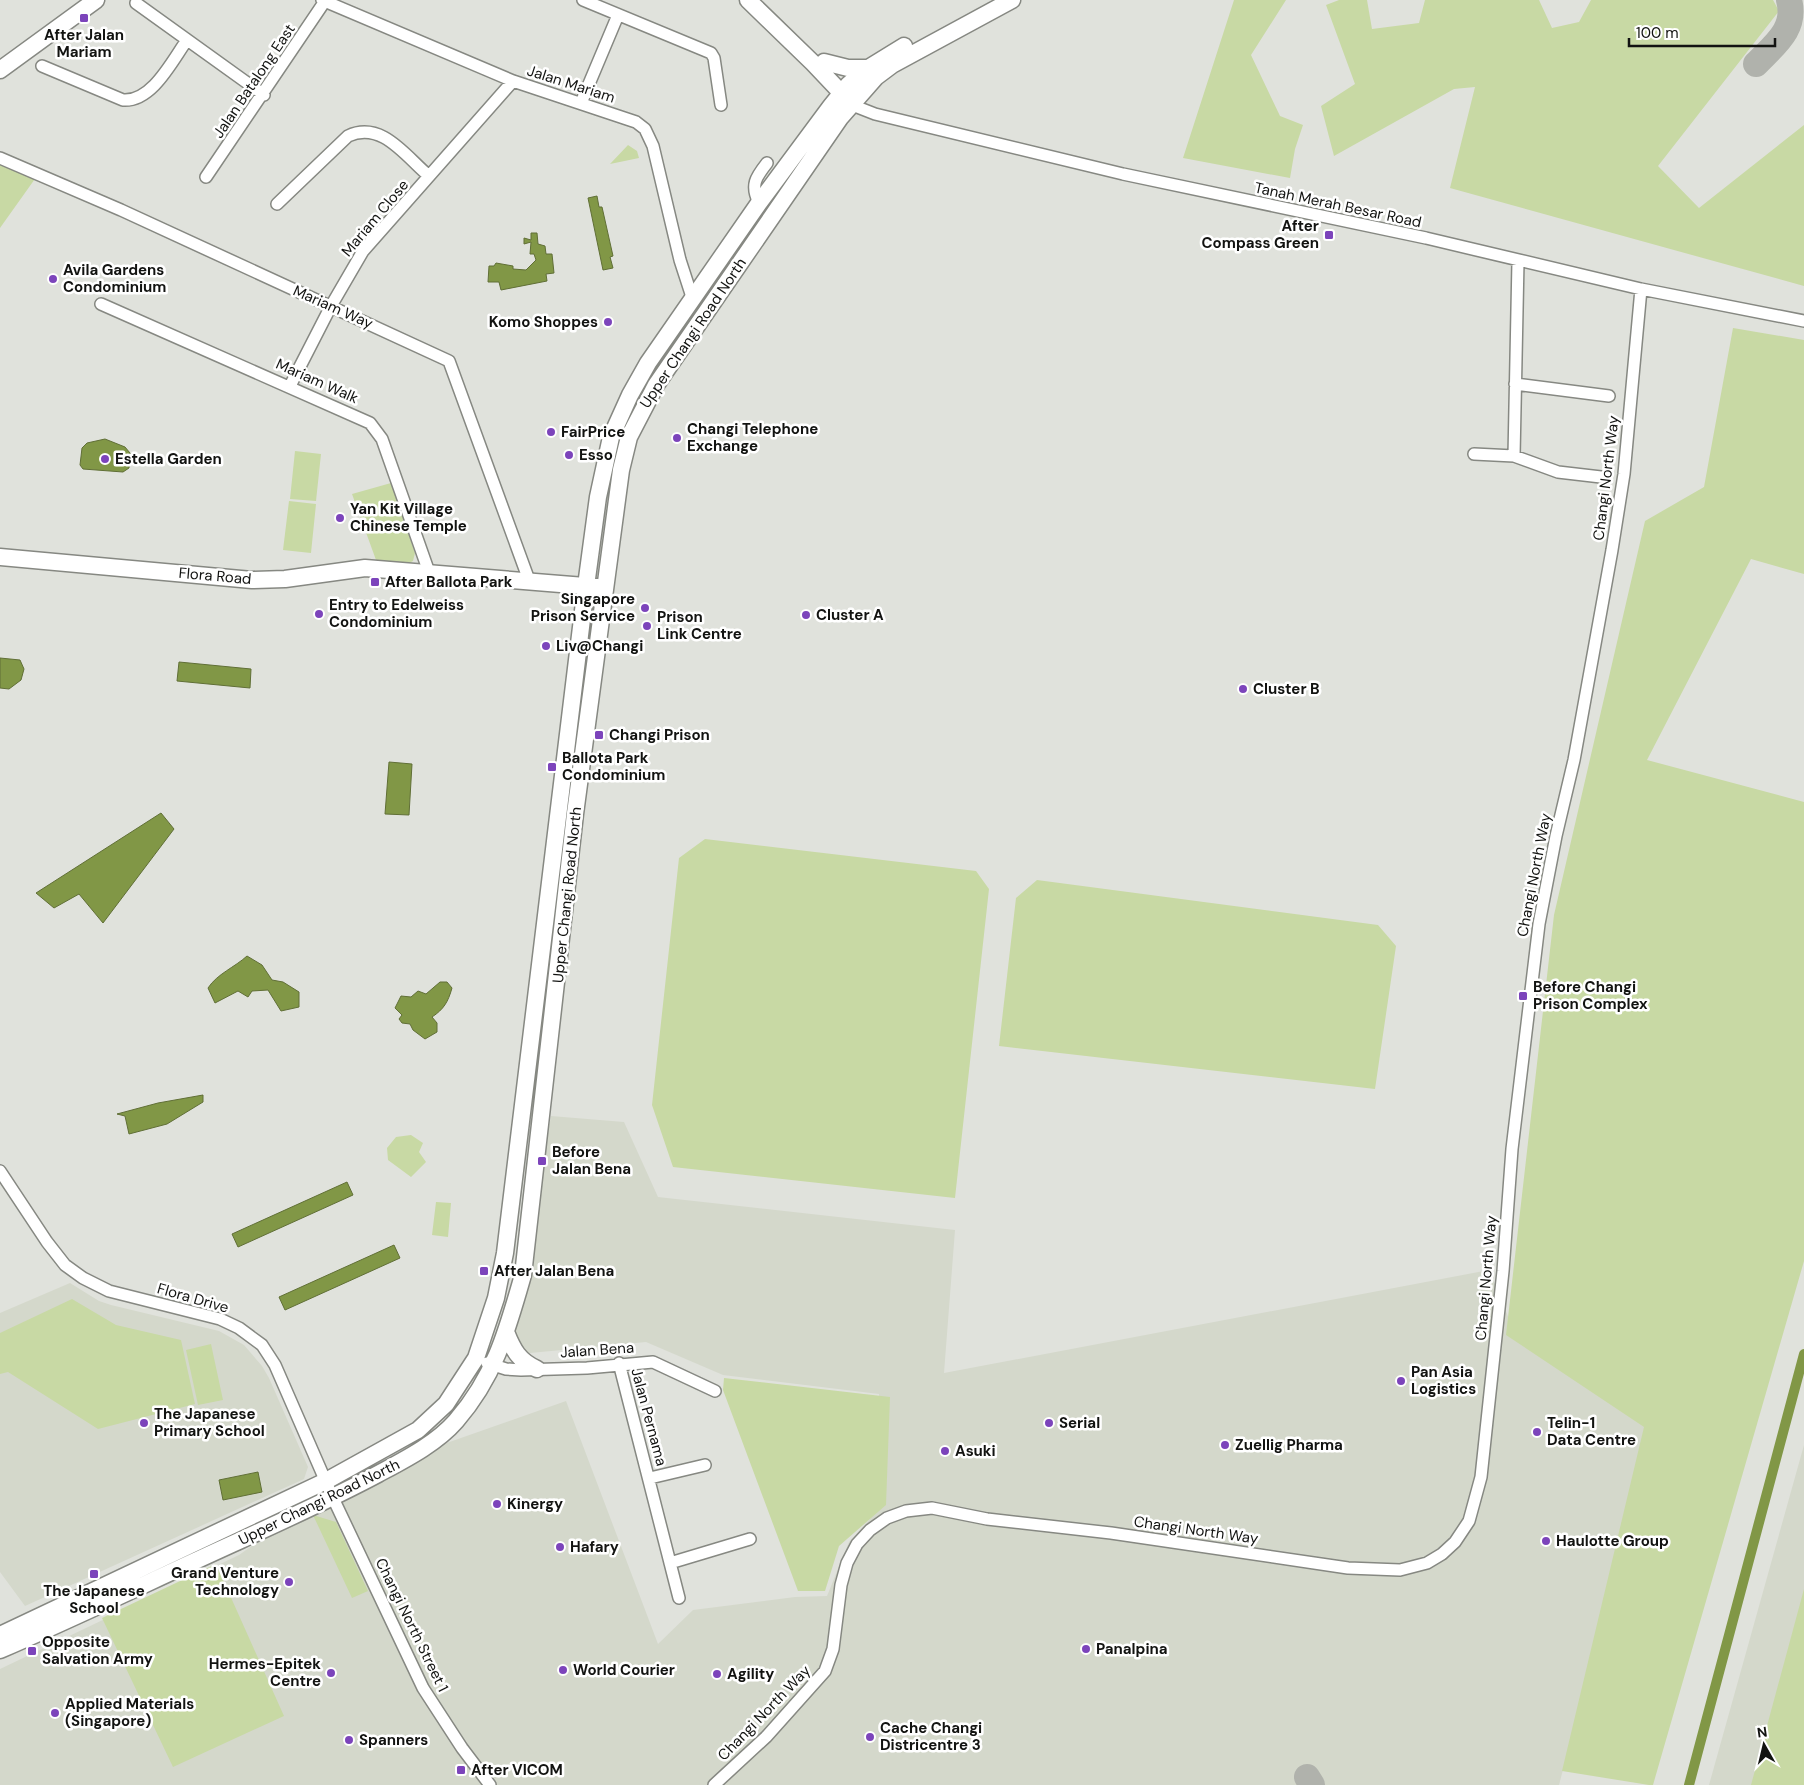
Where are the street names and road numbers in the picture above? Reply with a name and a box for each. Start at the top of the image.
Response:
street label: Jalan Batalong East [208,20,300,142]
street label: Jalan Mariam [525,60,617,108]
street label: Mariam Close [337,175,413,261]
street label: Tanah Merah Besar Road [1253,178,1423,232]
street label: Upper Changi Road North [635,254,751,412]
street label: Mariam Way [290,280,377,334]
street label: Mariam Walk [273,354,362,408]
street label: Changi North Way [1588,414,1624,541]
street label: Flora Road [178,563,252,589]
street label: Upper Changi Road North [548,806,586,984]
street label: Changi North Way [1512,811,1556,938]
street label: Changi North Way [1471,1214,1501,1341]
street label: Flora Drive [155,1278,231,1318]
street label: Jalan Bena [559,1337,635,1363]
street label: Jalan Pernama [626,1366,672,1468]
street label: Upper Changi Road North [235,1454,403,1550]
street label: Changi North Way [1132,1511,1260,1549]
street label: Changi North Street 1 [371,1555,453,1695]
street label: Changi North Way [713,1660,815,1765]

